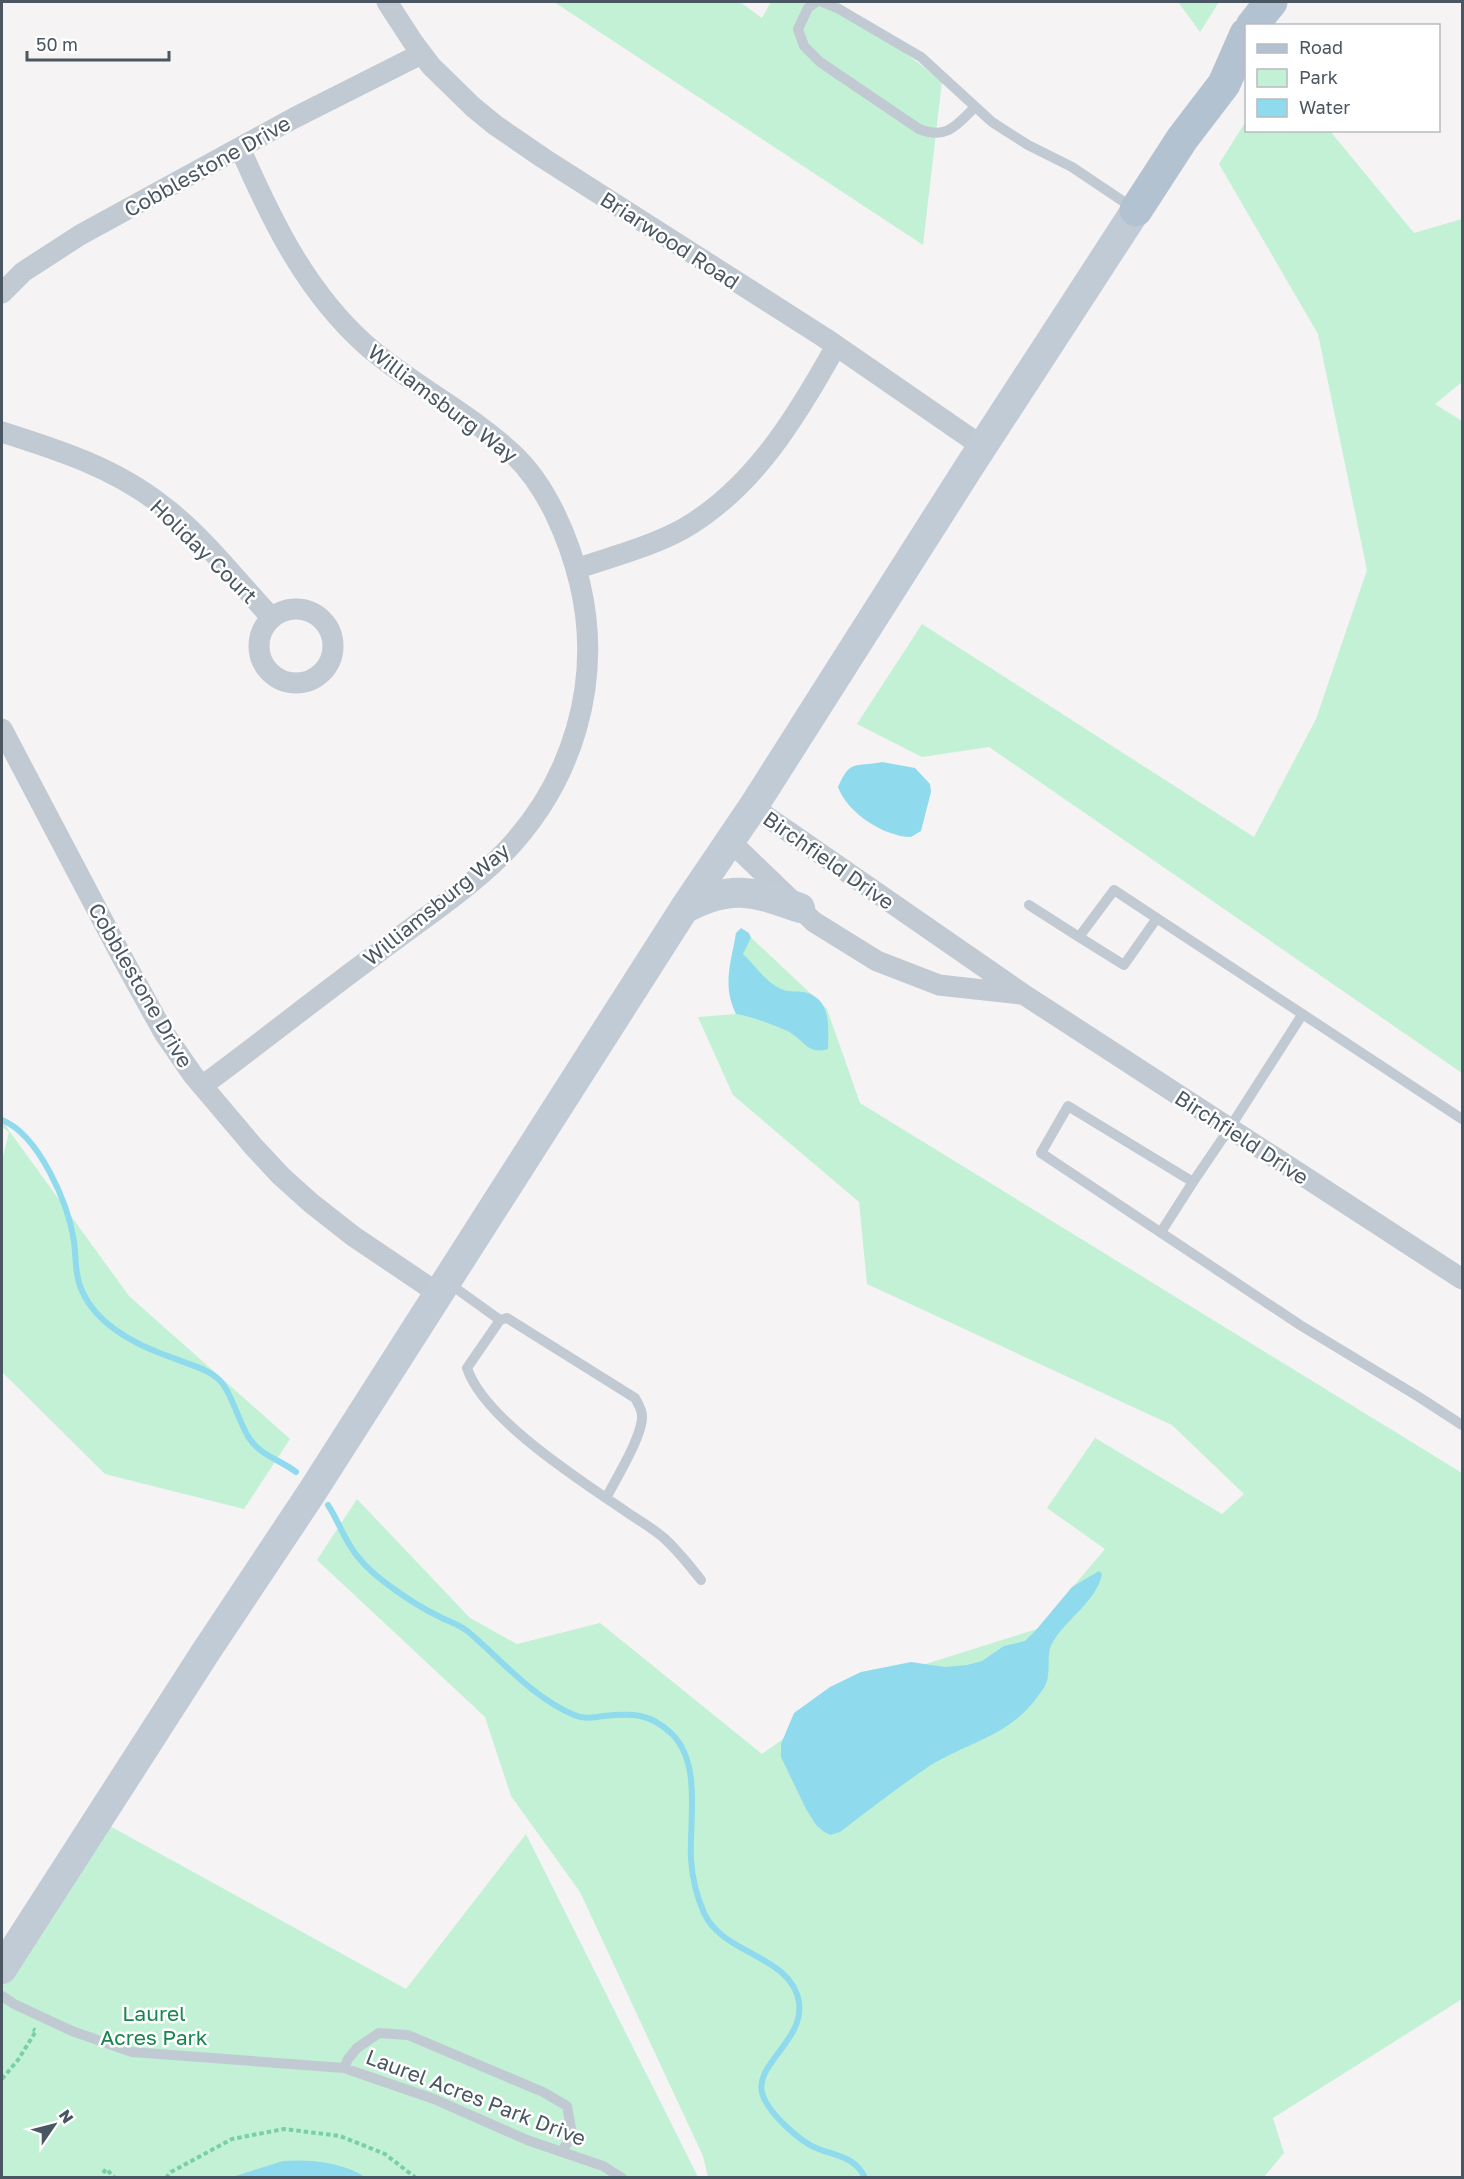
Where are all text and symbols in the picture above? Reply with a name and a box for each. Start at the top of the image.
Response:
scale bar [27,24,170,62]
legend [1245,24,1440,132]
text: 50 m [36,33,78,55]
text: Road [1299,36,1343,58]
text: Park [1299,66,1338,88]
text: Water [1299,96,1350,118]
street label: Cobblestone Drive [119,110,295,222]
street label: Briarwood Road [596,186,744,294]
street label: Williamsburg Way [363,338,523,468]
street label: Holiday Court [145,493,263,609]
street label: Birchfield Drive [758,805,900,915]
street label: Williamsburg Way [358,837,515,971]
street label: Cobblestone Drive [83,898,199,1072]
street label: Birchfield Drive [1170,1084,1314,1190]
park label: Laurel Acres Park [100,2000,208,2050]
street label: Laurel Acres Park Drive [362,2043,590,2151]
north arrow [24,2095,84,2155]
text: N [55,2106,78,2127]

